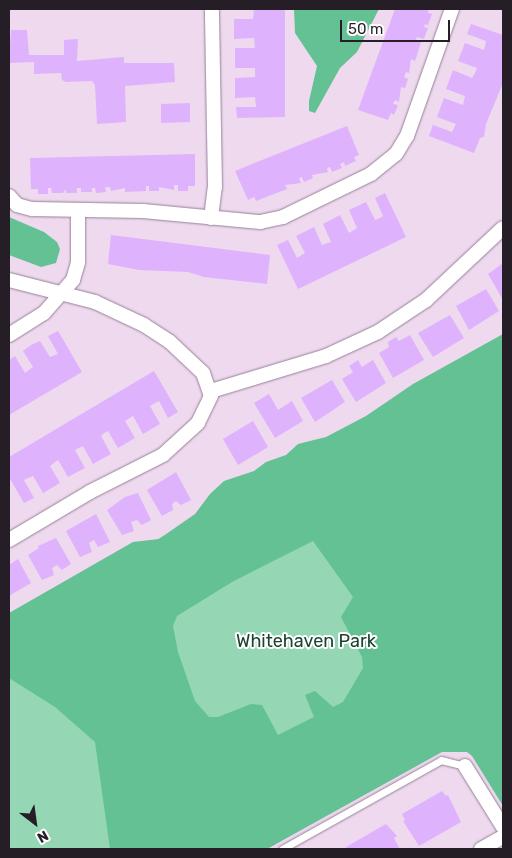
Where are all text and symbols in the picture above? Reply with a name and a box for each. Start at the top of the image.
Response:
scale bar [342,10,452,42]
text: 50 m [348,20,383,38]
park label: Whitehaven Park [236,630,376,652]
north arrow [10,798,60,848]
text: N [34,827,51,846]

